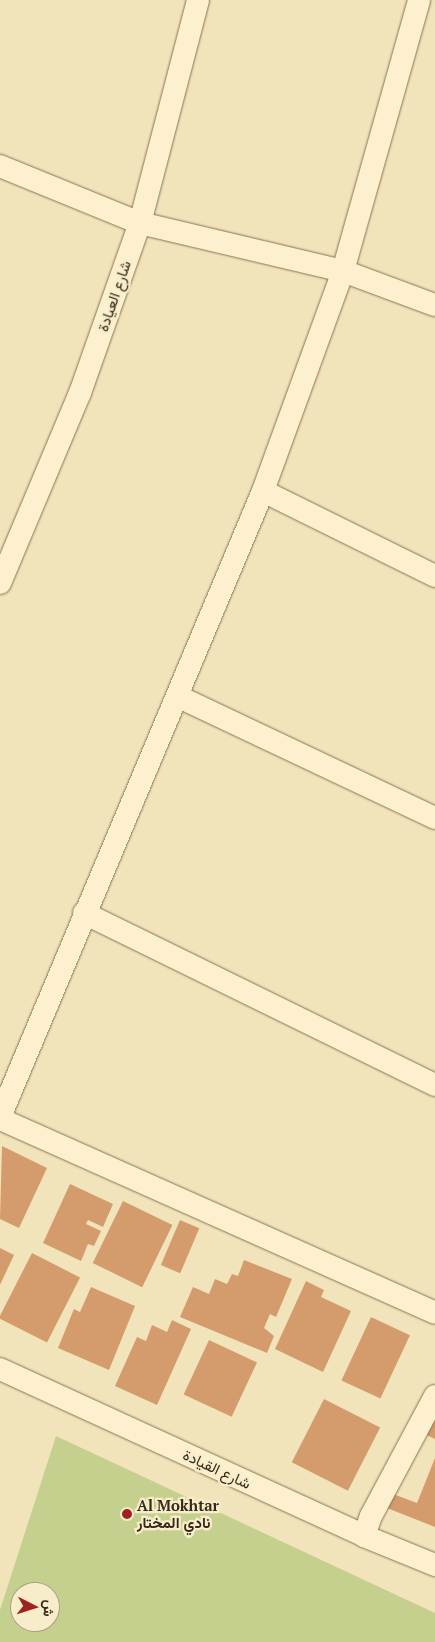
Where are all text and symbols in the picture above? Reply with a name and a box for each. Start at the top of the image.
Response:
street label: شارع العيادة [93,258,135,334]
street label: شارع القيادة [180,1446,254,1492]
place label: Al Mokhtar نادي المختار [137,1496,219,1531]
marker: Al Mokhtar نادي المختار [121,1508,133,1520]
north arrow [10,1582,60,1632]
text: ش [39,1599,60,1617]

